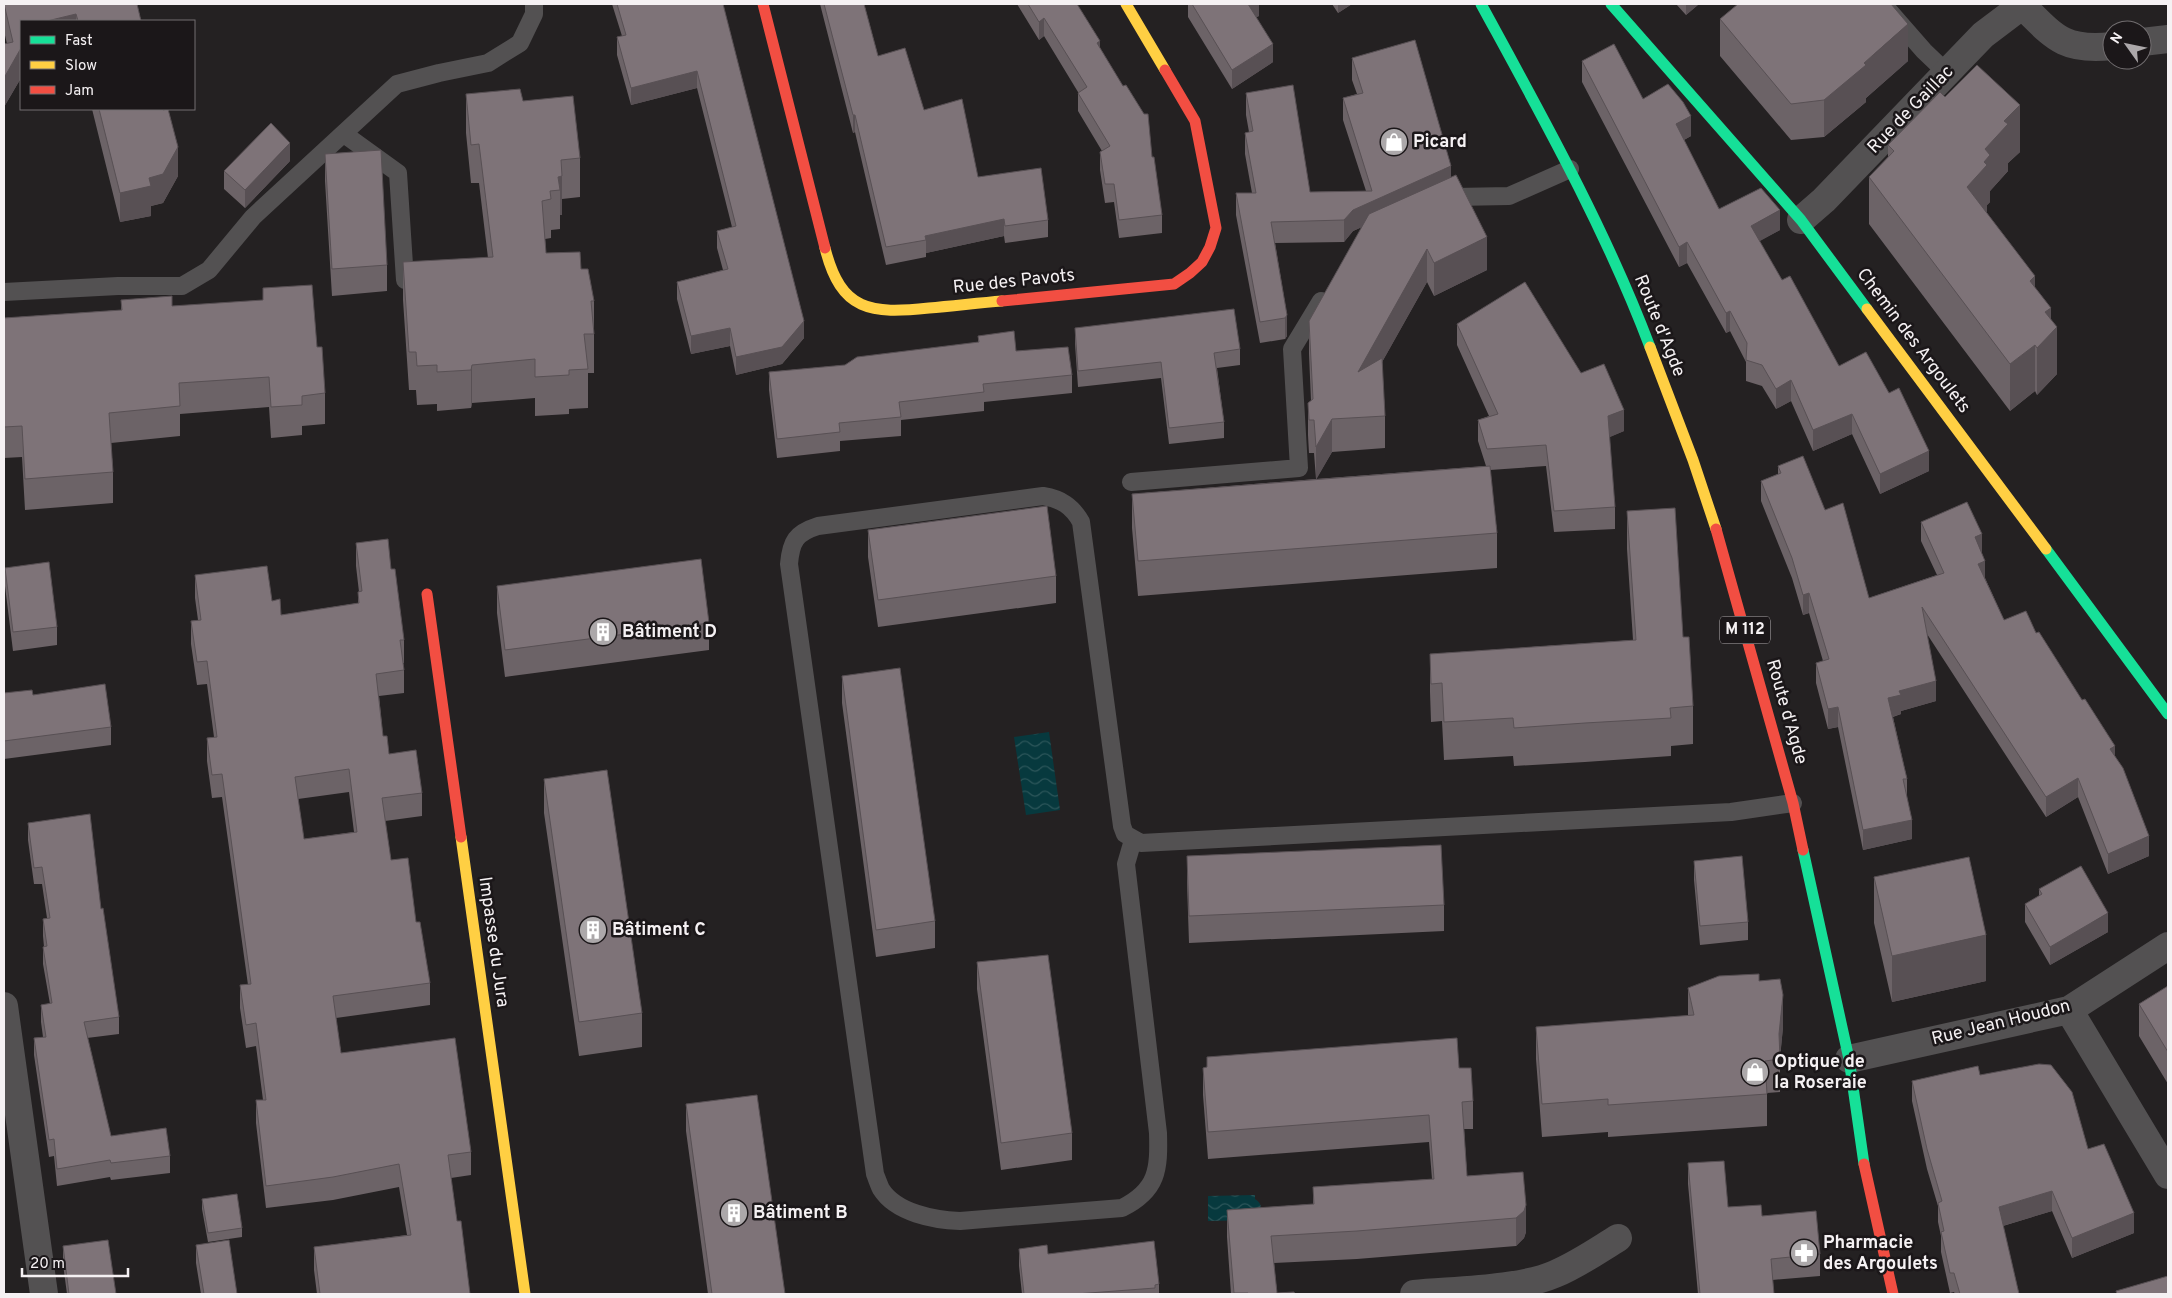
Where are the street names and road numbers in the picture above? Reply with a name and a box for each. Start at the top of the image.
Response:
street label: Rue de Gaillac [1863,61,1959,159]
street label: Rue des Pavots [952,264,1076,300]
street label: Chemin des Argoulets [1851,264,1975,418]
street label: Route d'Agde [1628,272,1690,380]
road number: M 112 [1720,616,1770,644]
street label: Route d'Agde [1760,657,1812,767]
street label: Impasse du Jura [472,875,514,1009]
street label: Rue Jean Houdon [1929,995,2073,1051]

